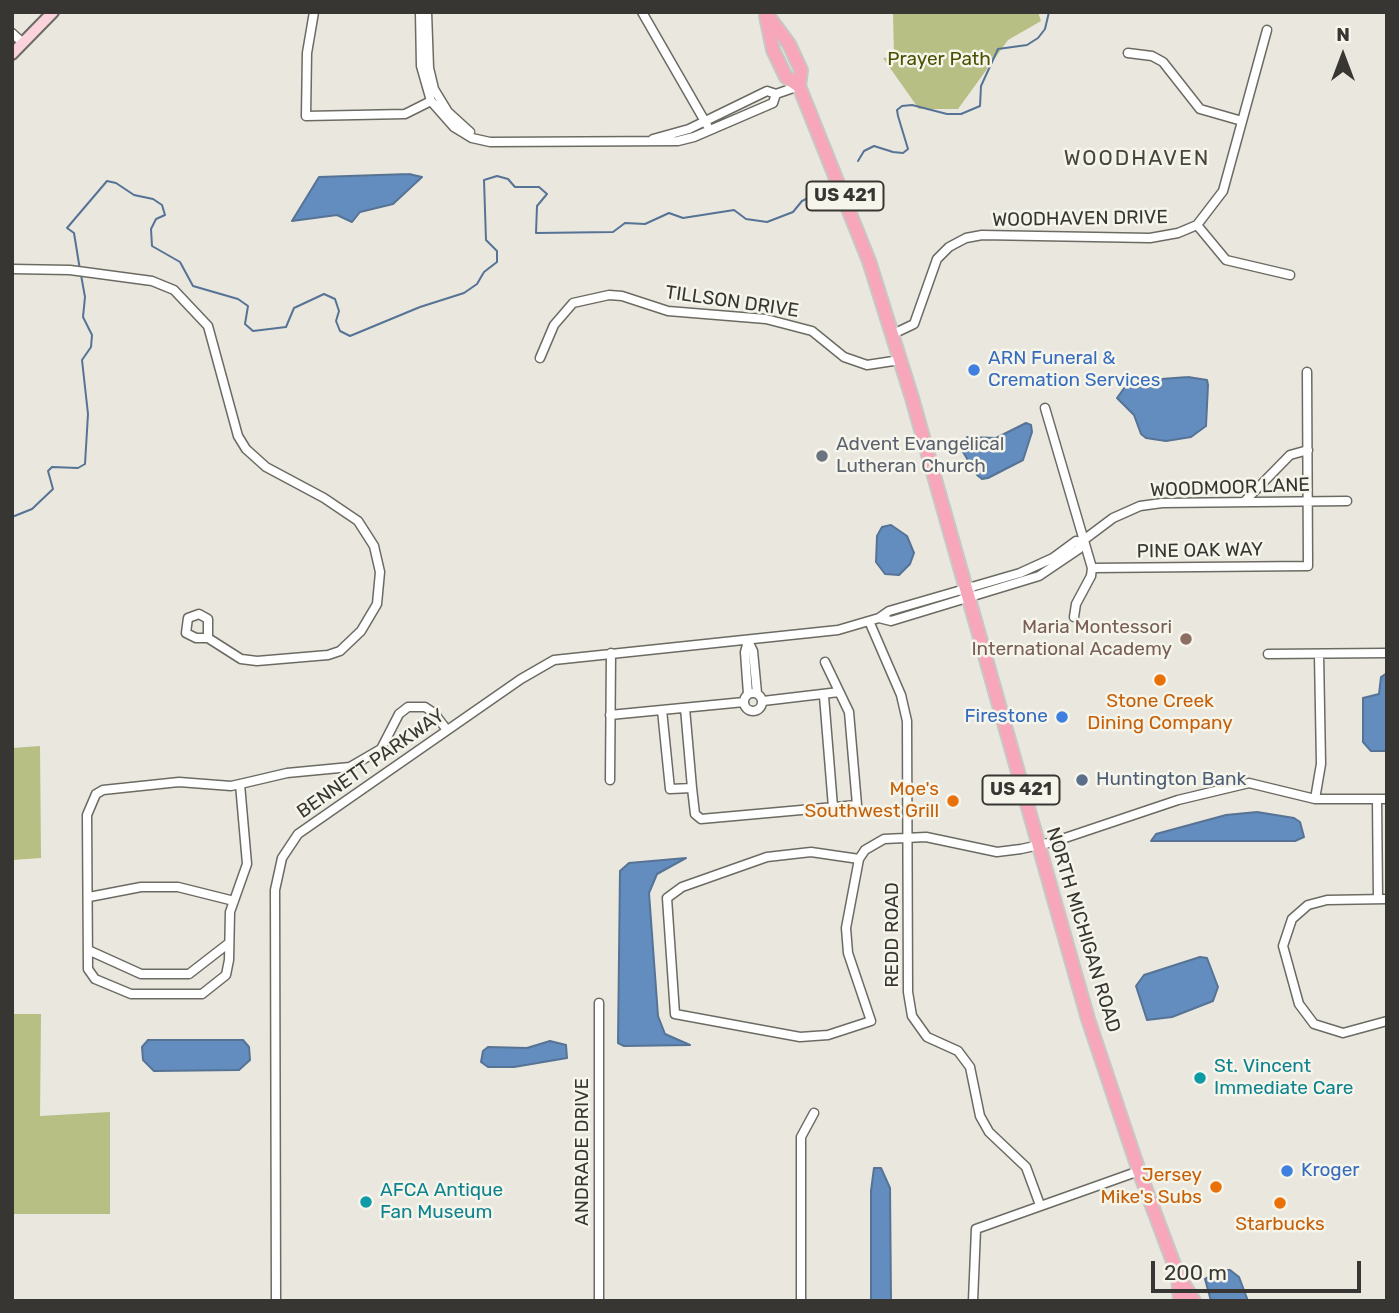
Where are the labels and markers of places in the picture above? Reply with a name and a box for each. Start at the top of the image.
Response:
place label: ARN Funeral & Cremation Services [988,348,1160,392]
marker: ARN Funeral & Cremation Services [966,362,982,378]
place label: Advent Evangelical Lutheran Church [836,434,1004,478]
marker: Advent Evangelical Lutheran Church [814,448,830,464]
place label: Maria Montessori International Academy [971,617,1172,661]
marker: Maria Montessori International Academy [1178,631,1194,647]
marker: Stone Creek Dining Company [1152,672,1168,688]
place label: Stone Creek Dining Company [1087,691,1233,735]
place label: Firestone [964,706,1048,728]
marker: Firestone [1054,709,1070,725]
place label: Huntington Bank [1096,769,1246,791]
marker: Huntington Bank [1074,772,1090,788]
place label: Moe's Southwest Grill [805,779,939,823]
marker: Moe's Southwest Grill [945,793,961,809]
place label: St. Vincent Immediate Care [1214,1056,1353,1100]
marker: St. Vincent Immediate Care [1192,1070,1208,1086]
place label: Kroger [1301,1160,1360,1182]
marker: Kroger [1279,1163,1295,1179]
place label: Jersey Mike's Subs [1101,1165,1202,1209]
marker: Jersey Mike's Subs [1208,1179,1224,1195]
place label: AFCA Antique Fan Museum [380,1180,503,1224]
marker: AFCA Antique Fan Museum [358,1194,374,1210]
marker: Starbucks [1272,1195,1288,1211]
place label: Starbucks [1235,1214,1325,1236]

